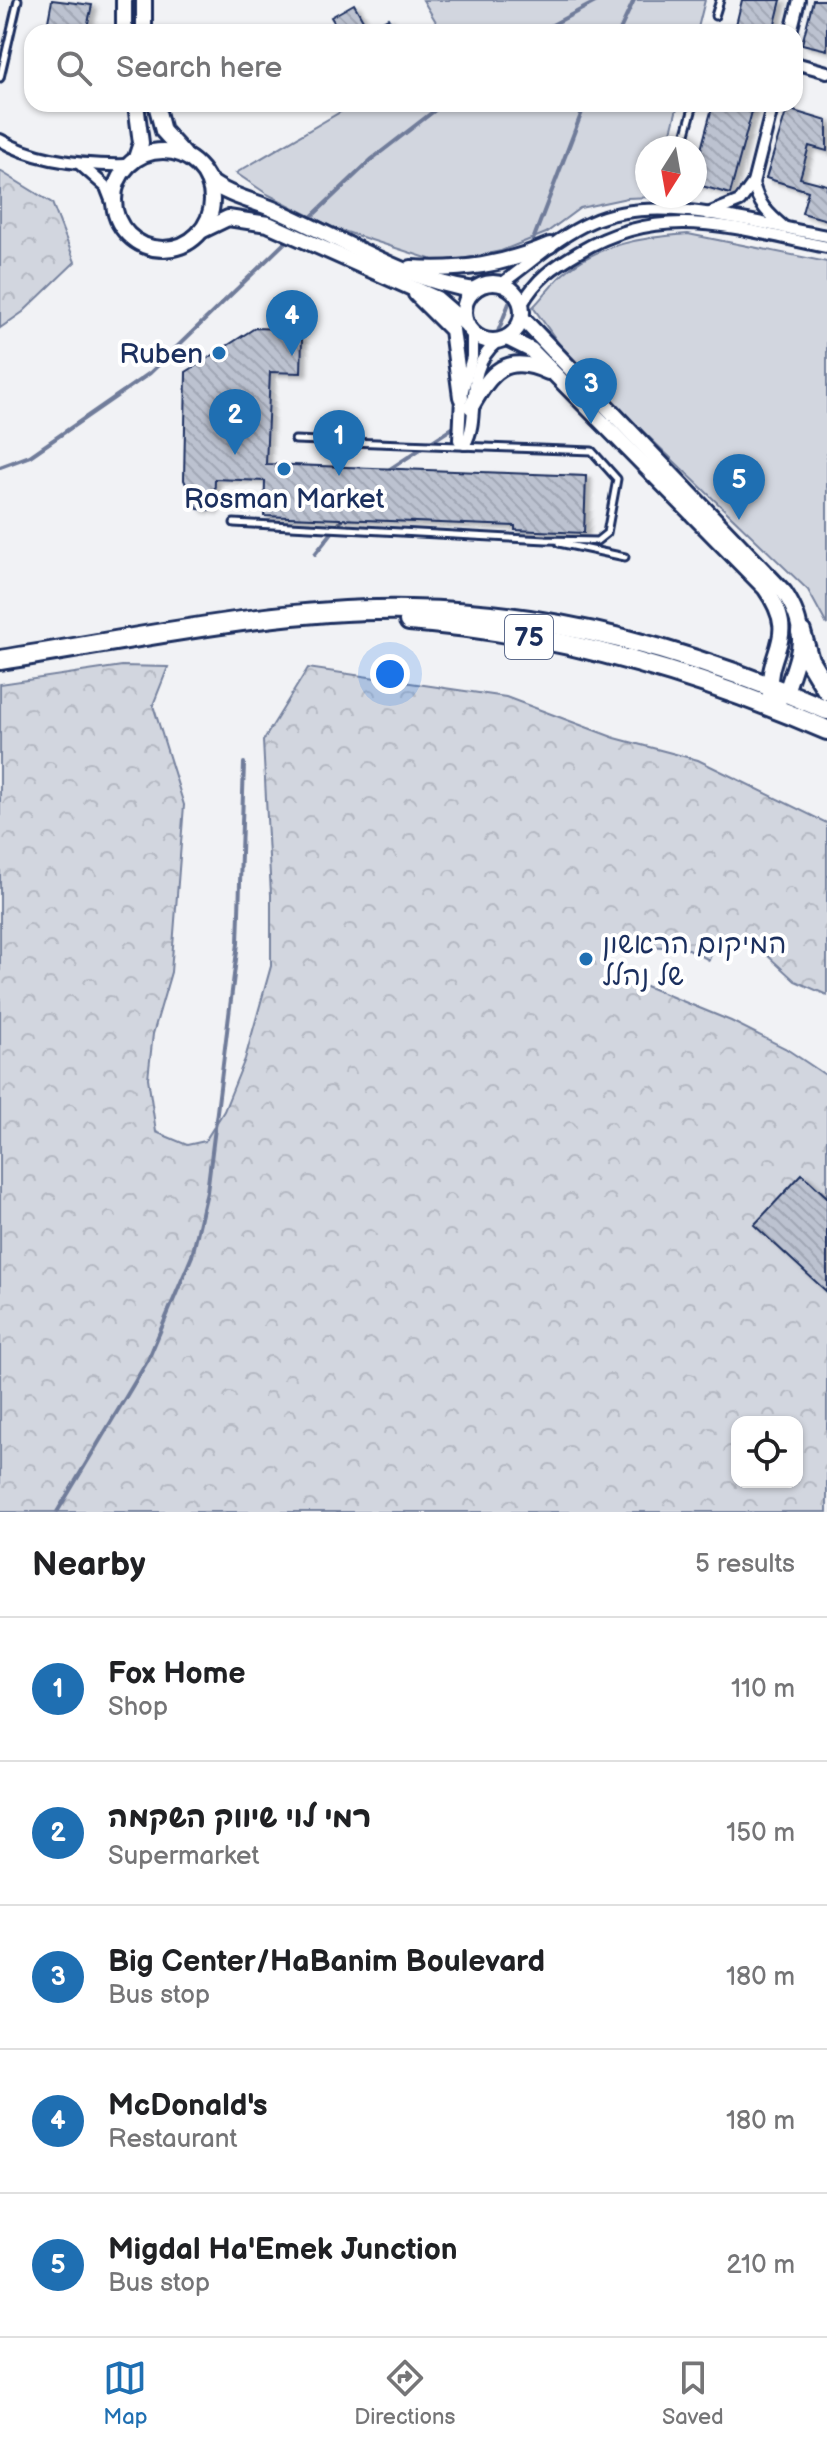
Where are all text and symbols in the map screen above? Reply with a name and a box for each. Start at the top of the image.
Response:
search box [24,24,803,112]
icon: search [52,46,96,90]
text: Search here [116,50,282,86]
north arrow [635,136,707,208]
pin: 4 [266,290,318,356]
place label: Ruben [119,338,203,371]
marker: Ruben [210,344,228,362]
pin: 3 [565,358,617,424]
pin: 2 [209,389,261,455]
pin: 1 [313,410,365,476]
pin: 5 [713,454,765,520]
marker: Rosman Market [275,460,293,478]
place label: Rosman Market [184,483,385,516]
road number: 75 [505,615,553,659]
your location [370,654,410,694]
place label: המיקום הראשון של נהלל [602,928,786,993]
marker: המיקום הראשון של נהלל [577,950,595,968]
map controls [731,1416,803,1488]
button: locate [731,1416,803,1488]
text: Nearby [32,1544,146,1585]
text: 5 results [695,1549,795,1580]
text: Fox Home [108,1656,246,1692]
text: 1 [53,1674,63,1705]
text: 110 m [731,1674,795,1705]
text: Shop [108,1692,168,1723]
text: רמי לוי שיווק השקמה [108,1800,371,1836]
text: 2 [50,1818,66,1849]
text: 150 m [726,1818,795,1849]
text: Supermarket [108,1841,259,1872]
text: Big Center/HaBanim Boulevard [108,1944,545,1980]
text: 3 [50,1962,66,1993]
text: 180 m [726,1962,795,1993]
text: Bus stop [108,1980,210,2011]
text: McDonald's [108,2088,268,2124]
text: 4 [50,2106,66,2137]
text: 180 m [726,2106,795,2137]
text: Restaurant [108,2124,237,2155]
text: Migdal Ha'Emek Junction [108,2232,458,2268]
text: 5 [50,2250,66,2281]
text: 210 m [726,2250,795,2281]
text: Bus stop [108,2268,210,2299]
tab: Map [103,2356,148,2431]
tab: Directions [354,2356,455,2431]
tab: Saved [662,2356,724,2431]

